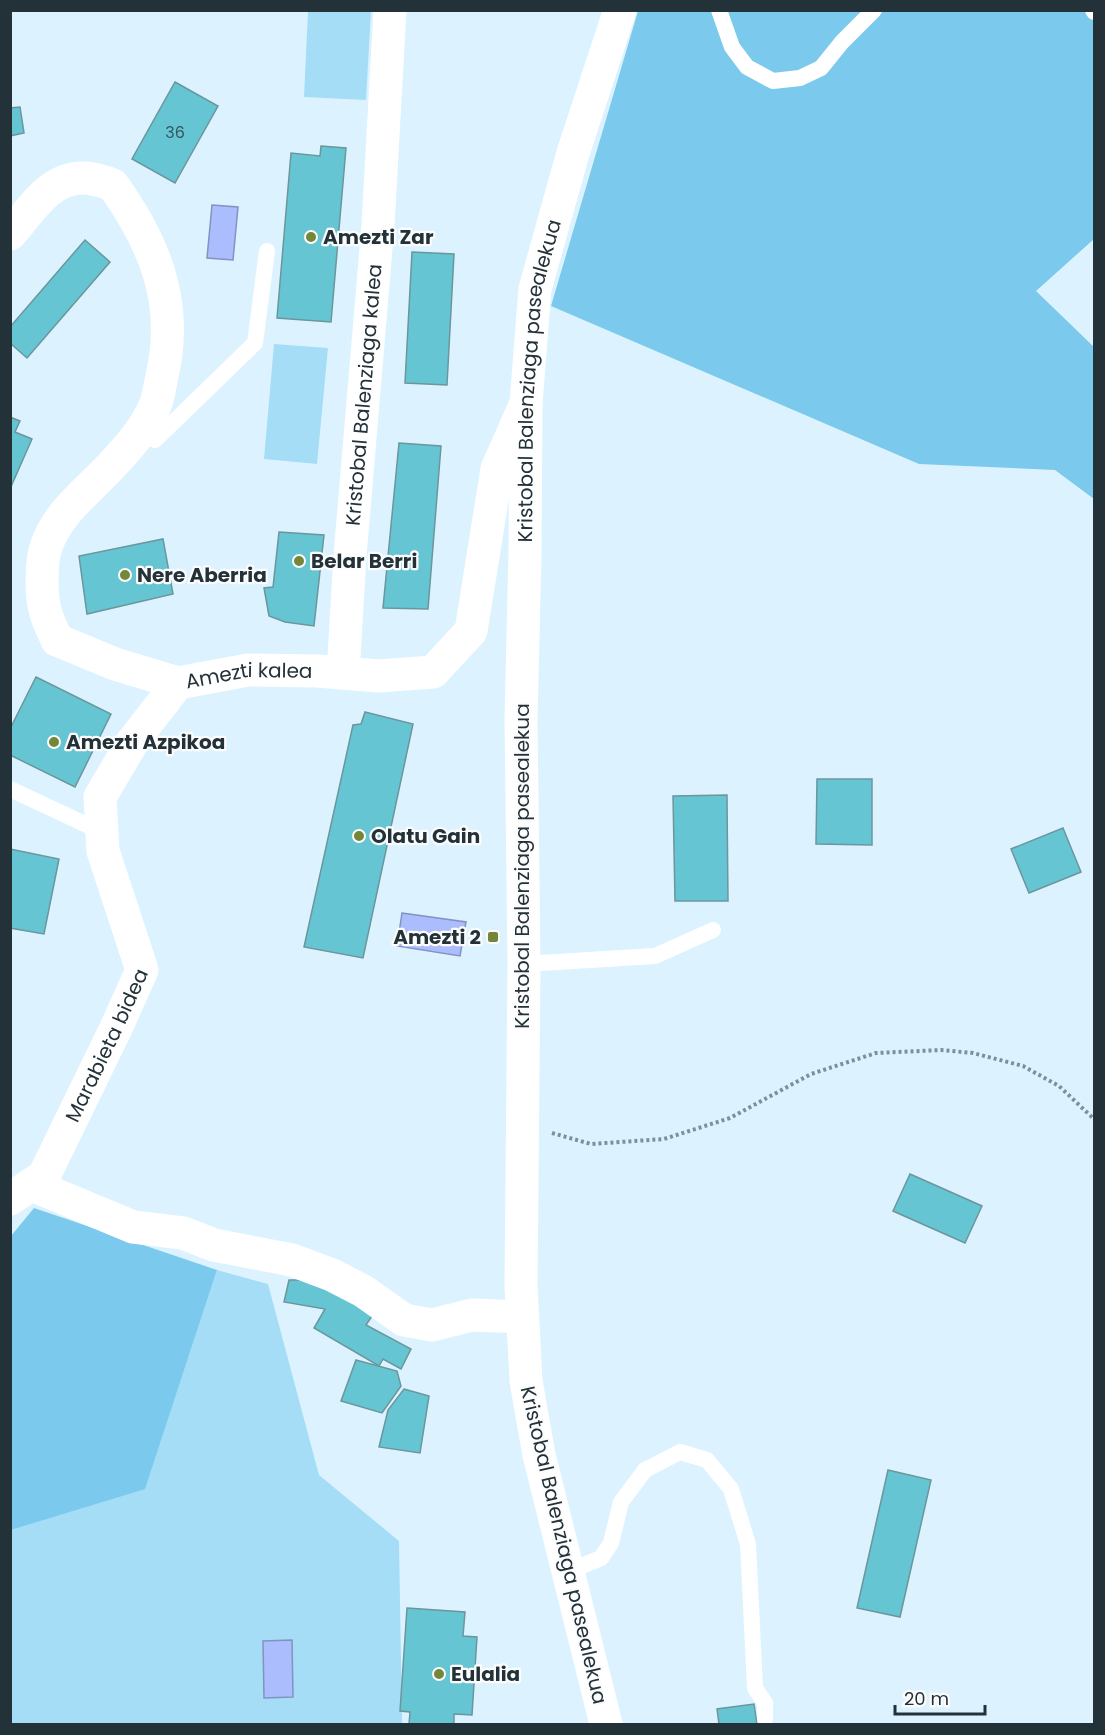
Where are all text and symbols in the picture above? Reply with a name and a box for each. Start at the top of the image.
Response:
house number: 36 [165,121,185,144]
street label: Kristobal Balenziaga pasealekua [511,216,568,542]
place label: Amezti Zar [323,223,434,251]
marker: Amezti Zar [304,230,318,244]
street label: Kristobal Balenziaga kalea [339,263,389,527]
place label: Belar Berri [311,547,417,575]
marker: Belar Berri [292,554,306,568]
place label: Nere Aberria [137,561,267,589]
marker: Nere Aberria [118,568,132,582]
street label: Amezti kalea [183,656,313,695]
street label: Kristobal Balenziaga pasealekua [508,703,536,1029]
place label: Amezti Azpikoa [66,728,225,756]
marker: Amezti Azpikoa [47,735,61,749]
place label: Olatu Gain [371,822,480,850]
marker: Olatu Gain [352,829,366,843]
place label: Amezti 2 [393,923,481,951]
marker: Amezti 2 [486,930,500,944]
street label: Marabieta bidea [58,964,155,1127]
street label: Kristobal Balenziaga pasealekua [514,1383,614,1707]
place label: Eulalia [451,1660,520,1688]
marker: Eulalia [432,1667,446,1681]
scale bar [895,1678,985,1716]
text: 20 m [904,1686,949,1711]

